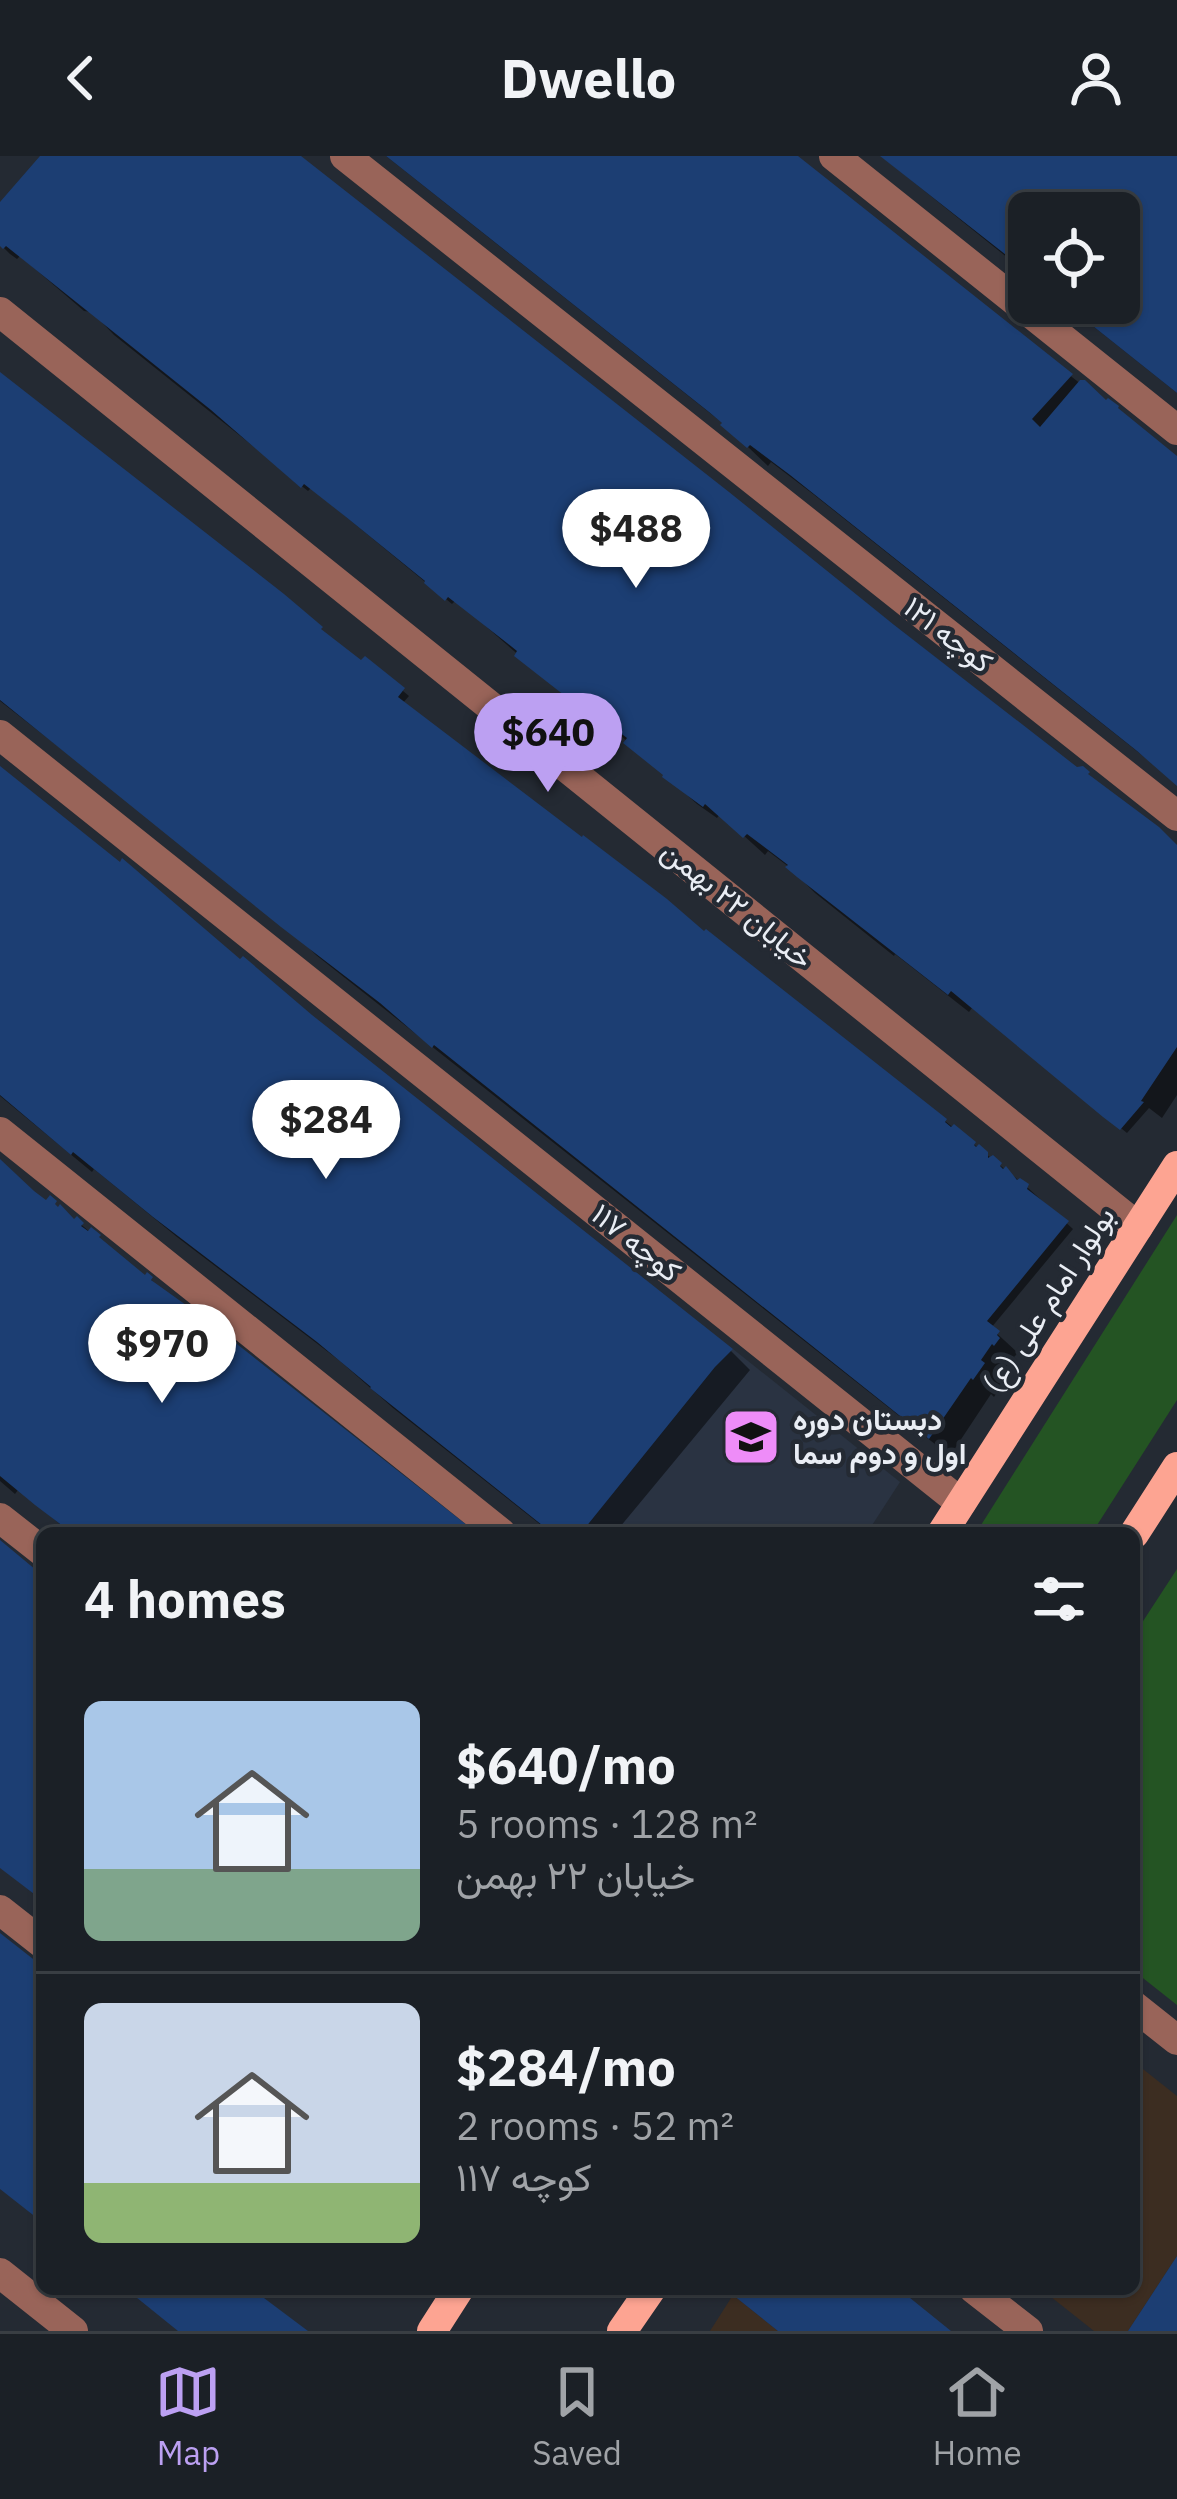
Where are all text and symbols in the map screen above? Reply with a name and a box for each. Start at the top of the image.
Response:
text: Dwello [501,43,676,113]
icon: back [48,45,114,111]
icon: person [1063,45,1129,111]
map controls [1008,192,1140,324]
button: locate [1008,192,1140,324]
pin: $488 [565,489,707,591]
text: $488 [589,502,683,553]
street label: کوچه ۱۲۱ [895,587,1001,682]
pin: $640 [477,693,619,795]
text: $640 [501,706,595,757]
street label: خیابان ۲۲ بهمن [654,831,822,977]
pin: $284 [255,1080,397,1182]
text: $284 [279,1093,373,1144]
street label: کوچه ۱۱۷ [583,1194,690,1291]
street label: بولوار امام علی (ع) [973,1199,1124,1401]
pin: $970 [91,1304,233,1406]
text: $970 [115,1317,209,1368]
place label: دبستان دوره اول و دوم سما [793,1399,966,1473]
school or university icon: دبستان دوره اول و دوم سما [720,1406,782,1468]
text: 4 homes [84,1566,286,1632]
icon: filters [1026,1566,1092,1632]
text: $640/mo [456,1732,676,1798]
icon: home [180,1749,324,1893]
text: 5 rooms · 128 m² [456,1798,758,1849]
text: خیابان ۲۲ بهمن [456,1849,695,1900]
text: $284/mo [456,2034,676,2100]
icon: home [180,2051,324,2195]
text: 2 rooms · 52 m² [456,2100,734,2151]
text: کوچه ۱۱۷ [456,2151,592,2202]
tab: Map [155,2359,221,2474]
tab: Saved [532,2359,622,2474]
tab: Home [933,2359,1022,2474]

